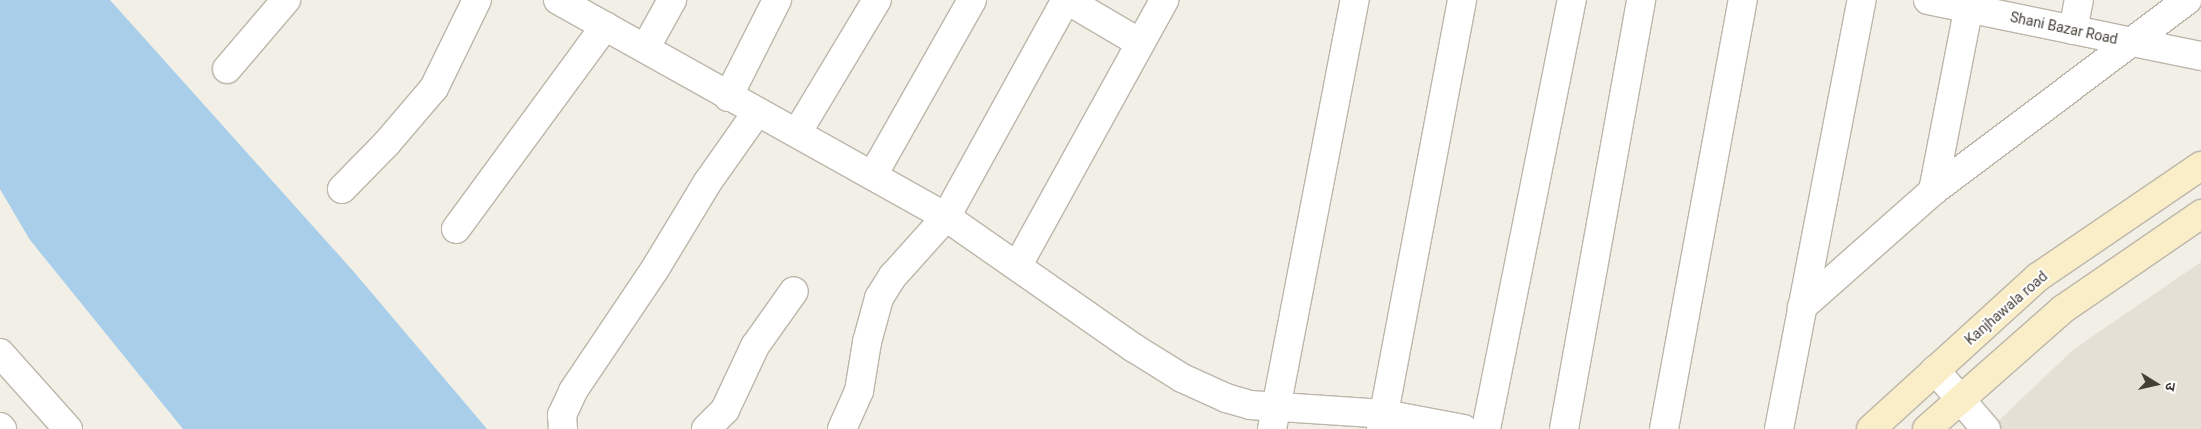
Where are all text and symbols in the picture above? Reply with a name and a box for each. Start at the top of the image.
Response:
street label: Shani Bazar Road [2009,8,2119,48]
street label: Kanjhawala road [1961,268,2051,348]
north arrow [2131,359,2181,409]
text: उ [2162,381,2179,392]

